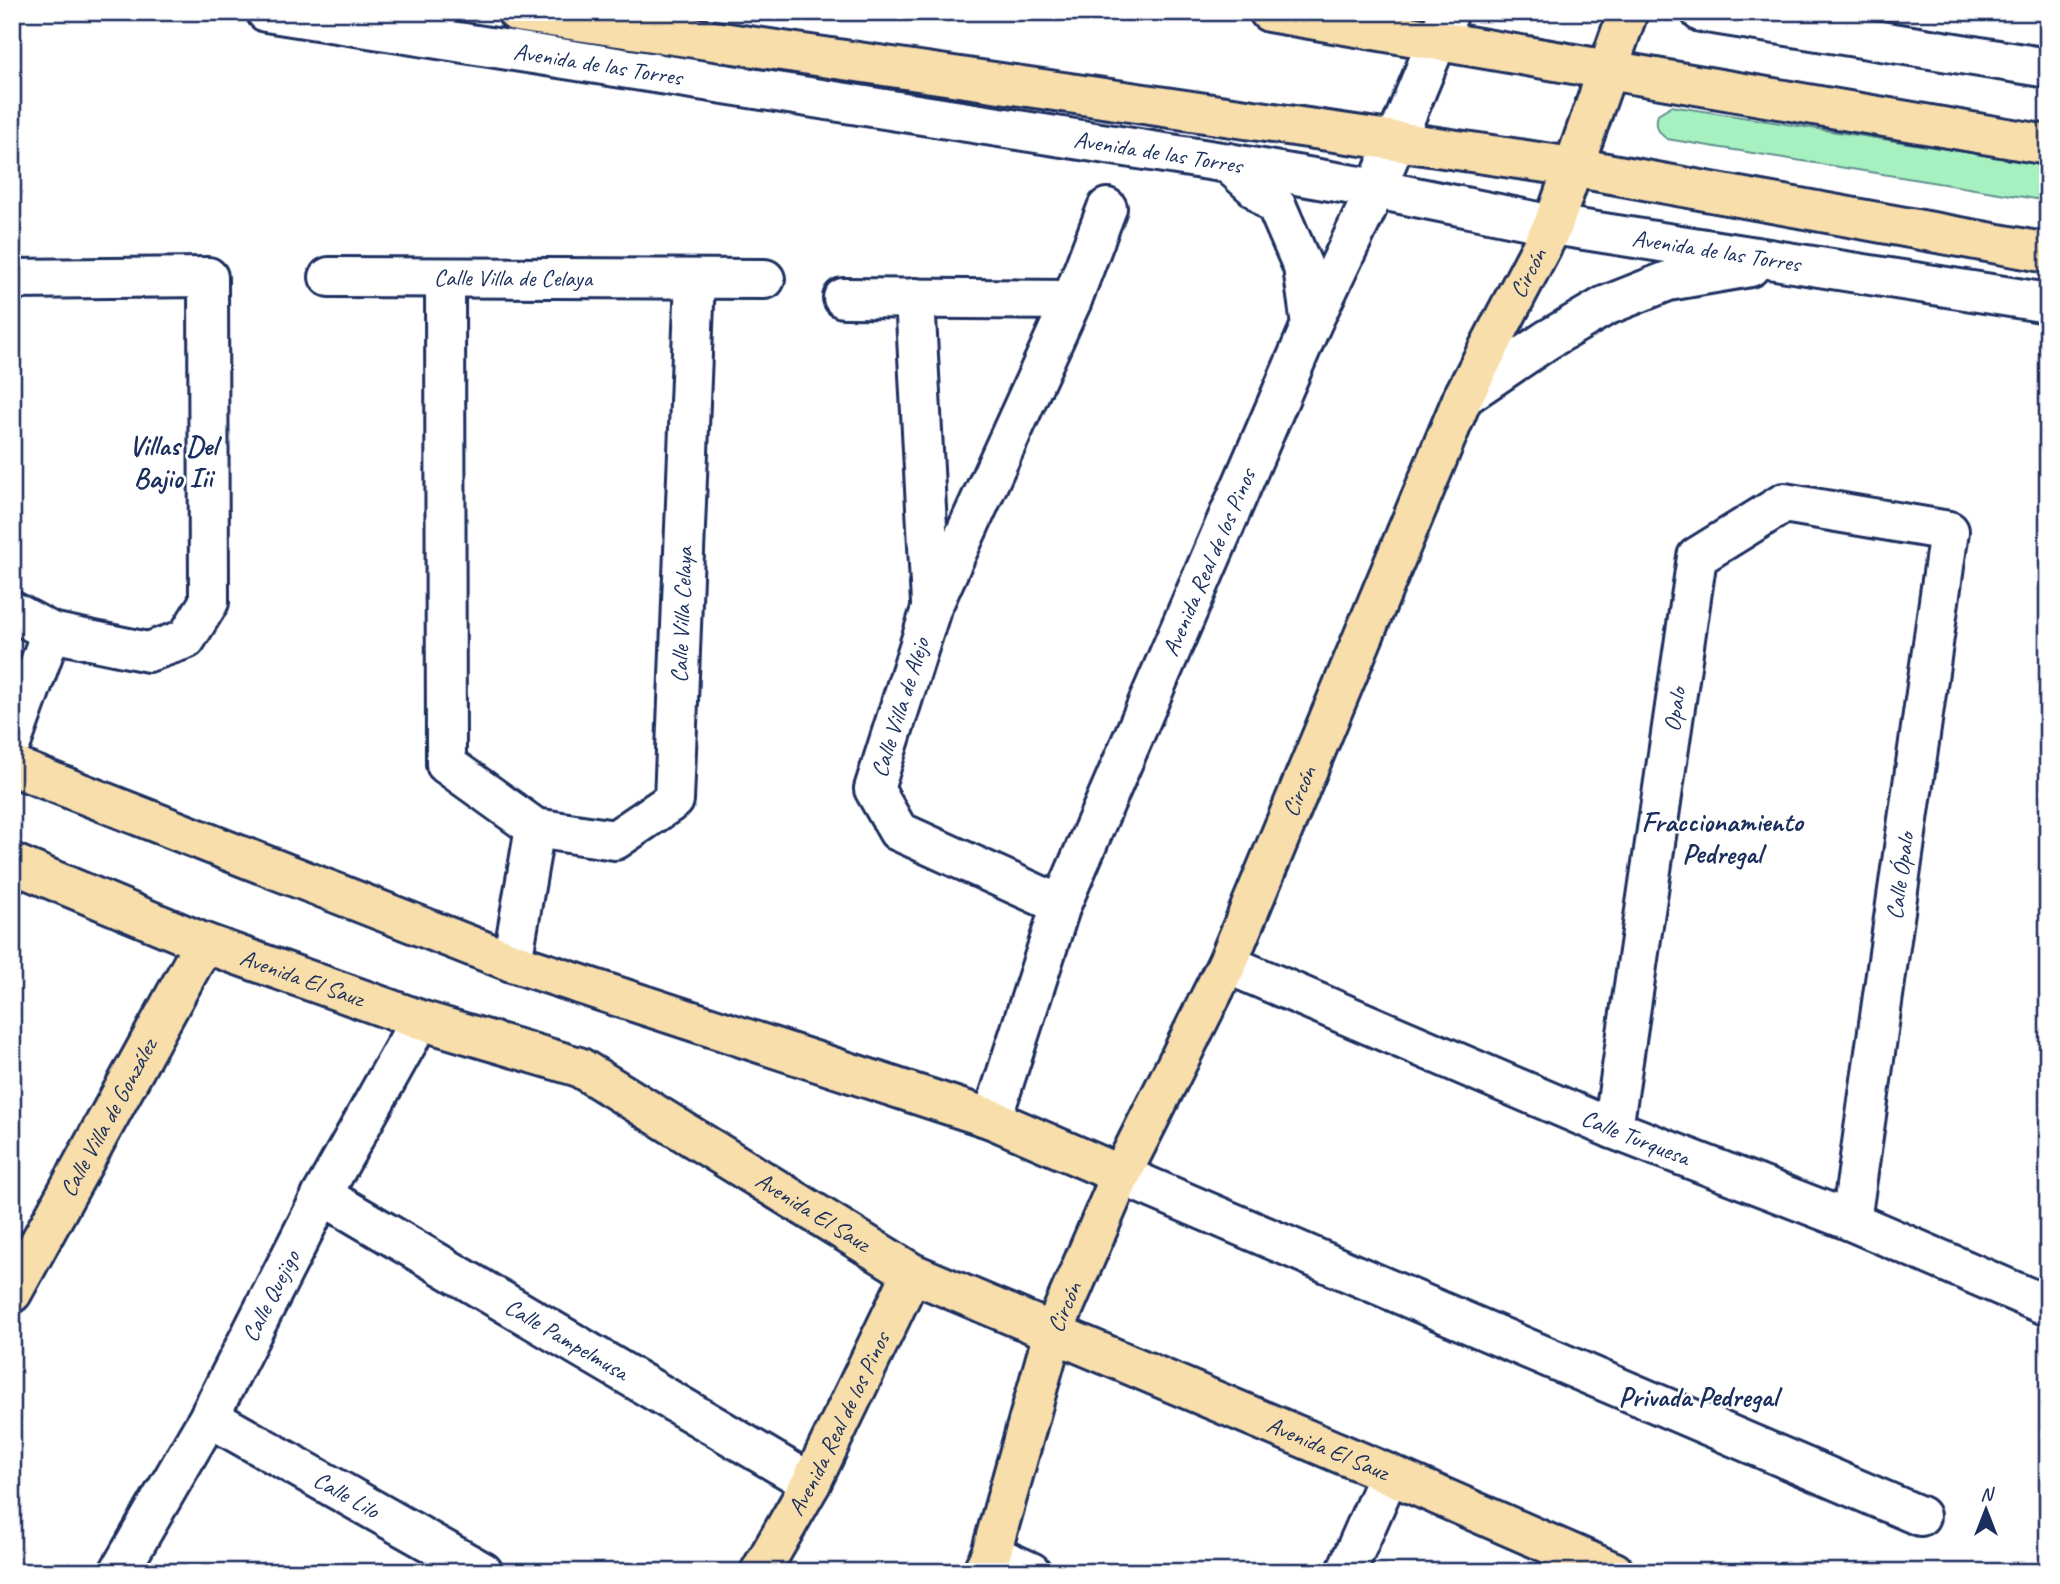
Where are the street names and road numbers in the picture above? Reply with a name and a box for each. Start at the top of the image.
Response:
street label: Avenida de las Torres [512,36,686,92]
street label: Avenida de las Torres [1072,124,1246,181]
street label: Avenida de las Torres [1630,223,1804,279]
street label: Circón [1503,242,1554,303]
street label: Calle Villa de Celaya [434,262,594,293]
street label: Avenida Real de los Pinos [1155,463,1263,660]
street label: Calle Villa Celaya [664,545,699,684]
street label: Calle Villa de Alejo [864,632,936,781]
street label: Opalo [1657,683,1693,734]
street label: Circón [1275,760,1323,821]
street label: Calle Ópalo [1879,828,1921,921]
street label: Avenida El Sauz [236,942,370,1015]
street label: Calle Villa de González [53,1031,165,1202]
street label: Calle Turquesa [1577,1102,1696,1173]
street label: Avenida El Sauz [750,1165,878,1260]
street label: Calle Quejigo [235,1244,307,1347]
street label: Circón [1040,1276,1089,1337]
street label: Calle Pampelmusa [499,1291,636,1388]
street label: Avenida Real de los Pinos [781,1325,897,1521]
street label: Avenida El Sauz [1263,1409,1395,1488]
street label: Calle Lilo [308,1464,386,1526]

